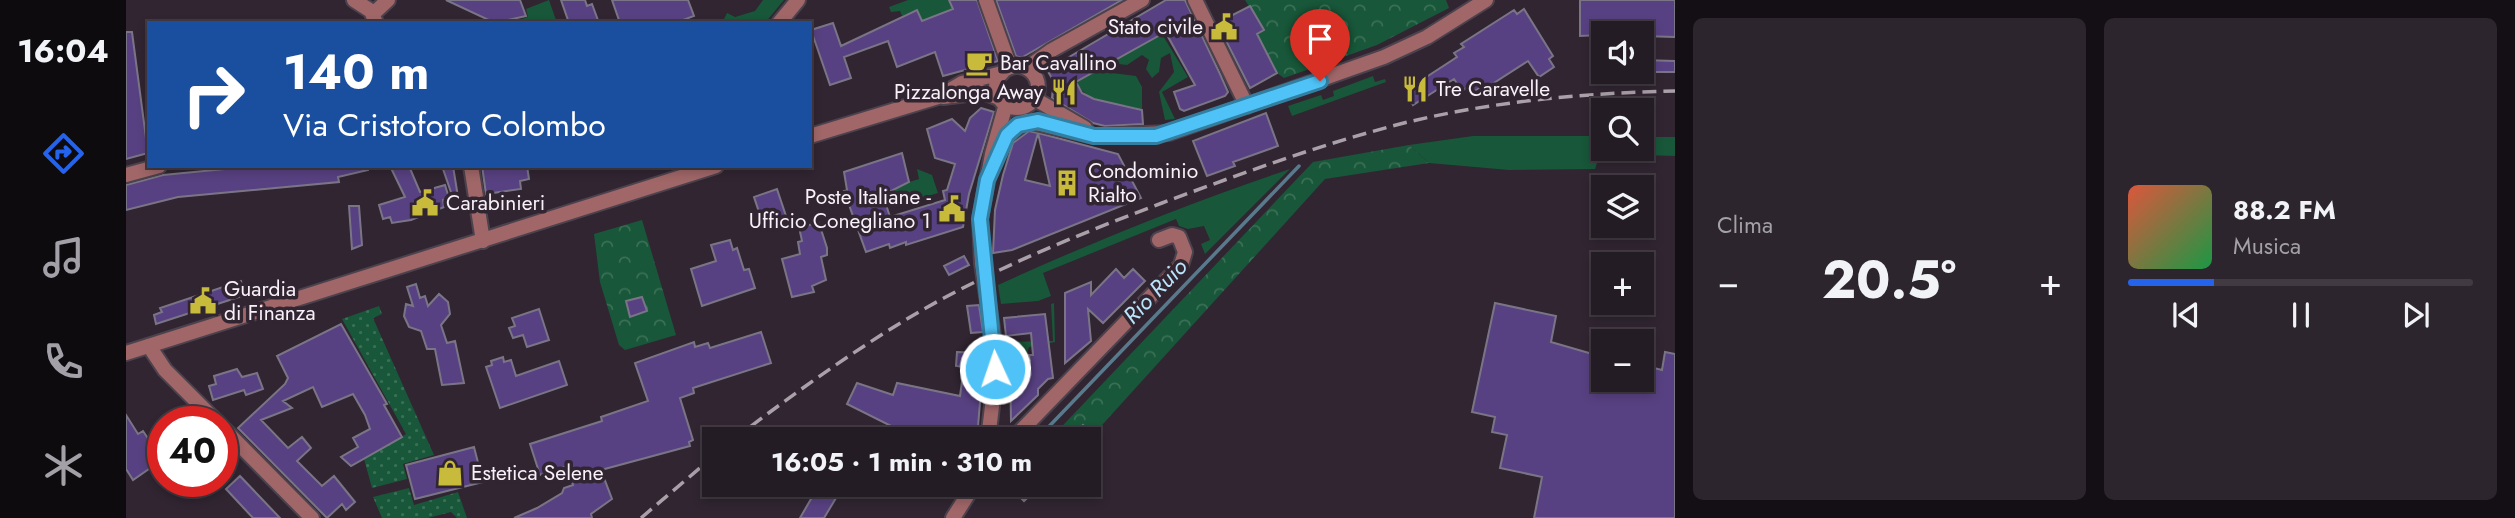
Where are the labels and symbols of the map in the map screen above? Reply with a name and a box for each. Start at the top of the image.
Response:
pin [1290,9,1350,81]
place label: Stato civile [1108,12,1203,42]
public building icon: Stato civile [1209,12,1239,42]
cafe icon: Bar Cavallino [964,48,994,78]
place label: Bar Cavallino [1000,48,1117,78]
restaurant icon: Tre Caravelle [1400,74,1430,104]
place label: Tre Caravelle [1436,74,1550,104]
place label: Pizzalonga Away [894,77,1044,107]
restaurant icon: Pizzalonga Away [1049,77,1079,107]
place label: Condominio Rialto [1088,156,1198,210]
building icon: Condominio Rialto [1052,168,1082,198]
place label: Poste Italiane - Ufficio Conegliano 1 [749,182,932,236]
public building icon: Carabinieri [410,188,440,218]
place label: Carabinieri [446,188,545,218]
public building icon: Poste Italiane - Ufficio Conegliano 1 [937,194,967,224]
water label: Rio Ruio [1115,250,1195,331]
place label: Guardia di Finanza [224,274,316,328]
public building icon: Guardia di Finanza [188,286,218,316]
position arrow [958,332,1032,406]
speed limit sign: 40 [147,406,238,497]
shop icon: Estetica Selene [435,458,465,488]
place label: Estetica Selene [471,458,604,488]

